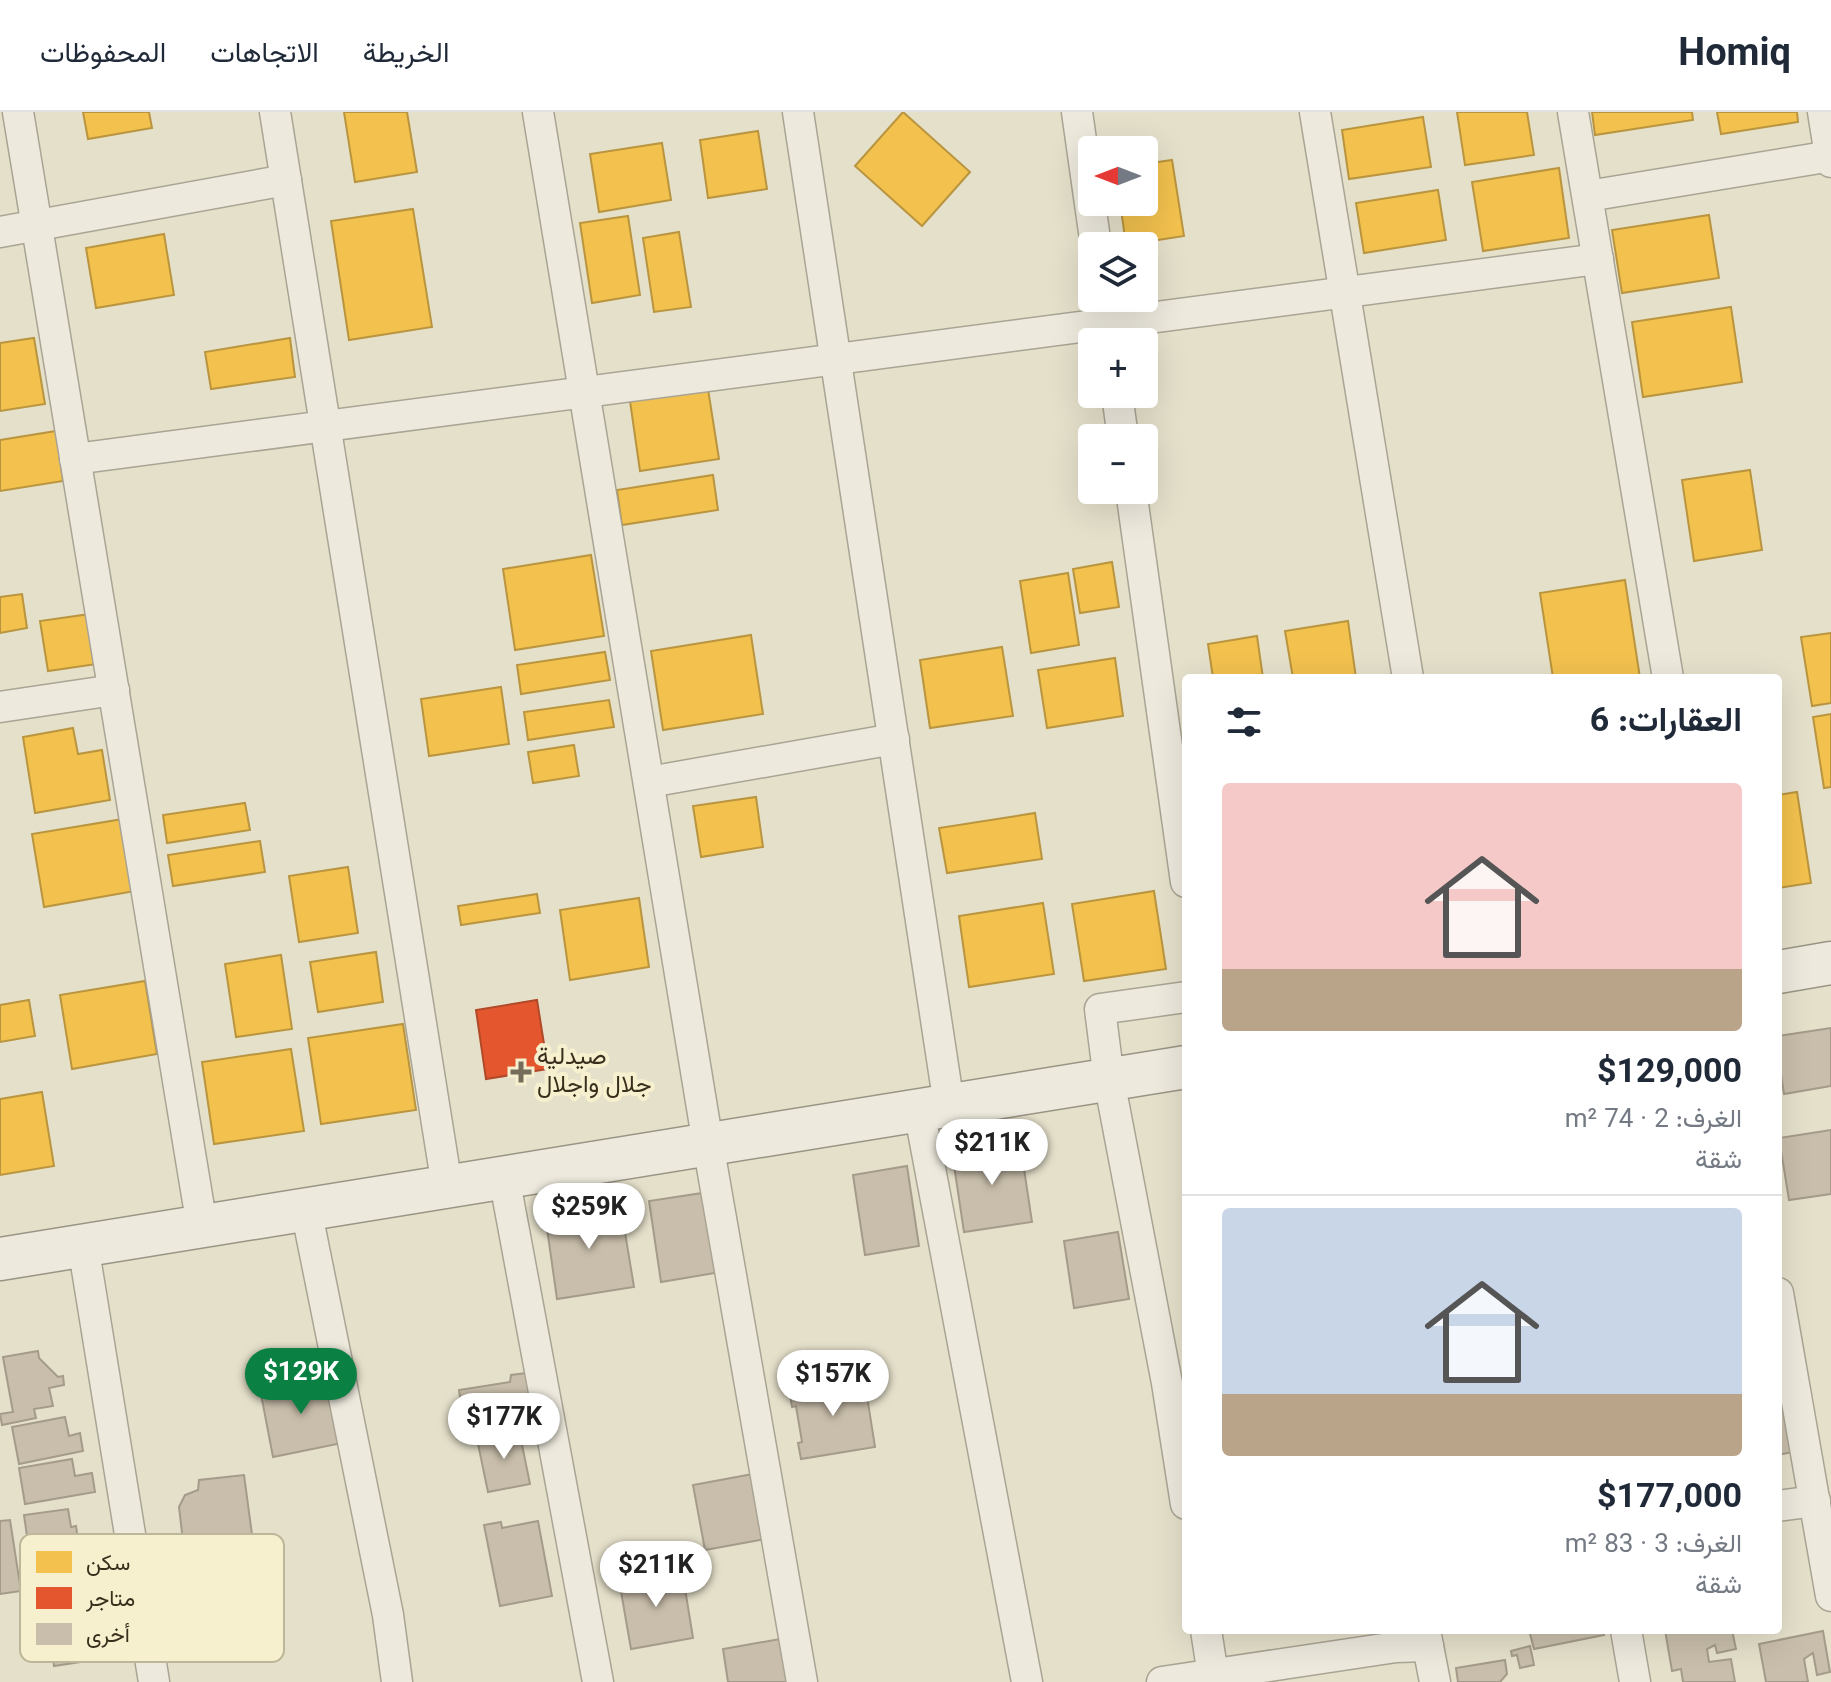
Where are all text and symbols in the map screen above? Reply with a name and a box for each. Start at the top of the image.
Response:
text: Homiq [1678,26,1791,85]
text: المحفوظات [40,33,166,77]
text: الاتجاهات [210,33,319,77]
text: الخريطة [363,33,449,77]
north arrow [1078,136,1158,216]
map controls [1078,136,1158,504]
button: layers [1078,232,1158,312]
button: + [1078,328,1158,408]
button: − [1078,424,1158,504]
text: العقارات: 6 [1590,696,1742,749]
icon: filters [1222,700,1266,744]
icon: home [1410,835,1554,979]
place label: صيدلية جلال واجلال [537,1039,651,1105]
text: $129,000 [1597,1047,1742,1100]
marker: صيدلية جلال واجلال [512,1063,530,1081]
text: الغرف: 2 · 74 m² [1565,1100,1742,1141]
pin: $211K [936,1119,1048,1187]
text: $211K [954,1124,1030,1165]
text: شقة [1695,1141,1742,1182]
pin: $259K [533,1183,645,1251]
text: $259K [551,1188,627,1229]
icon: home [1410,1260,1554,1404]
pin: $129K [245,1348,357,1416]
pin: $157K [777,1350,889,1418]
text: $129K [263,1353,339,1394]
text: $157K [795,1355,871,1396]
pin: $177K [448,1393,560,1461]
text: $177K [466,1398,542,1439]
text: $177,000 [1597,1472,1742,1525]
text: الغرف: 3 · 83 m² [1565,1525,1742,1566]
legend [20,1534,284,1662]
pin: $211K [600,1541,712,1609]
text: $211K [618,1546,694,1587]
text: سكن [86,1547,130,1582]
text: شقة [1695,1566,1742,1607]
text: متاجر [85,1583,135,1618]
text: أخرى [86,1619,130,1654]

